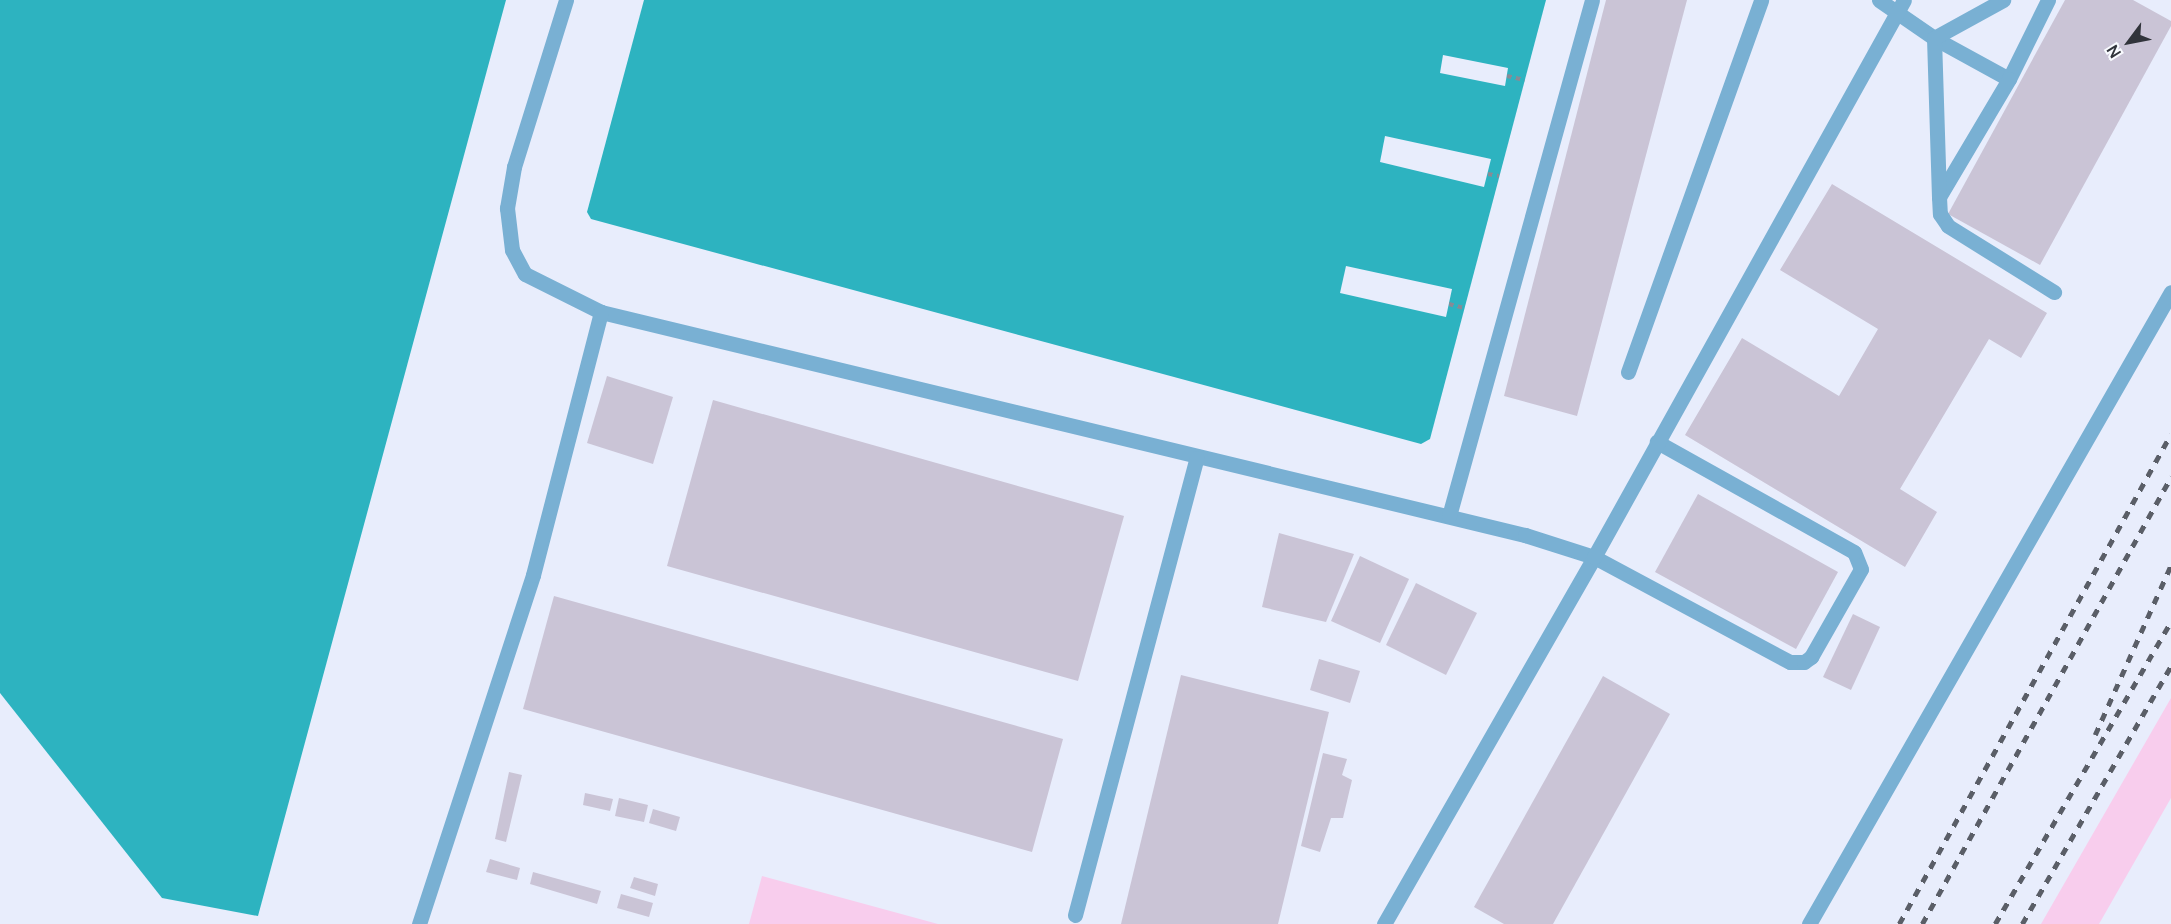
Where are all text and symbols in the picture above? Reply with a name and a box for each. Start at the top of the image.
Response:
north arrow [2099,12,2159,72]
text: N [2101,41,2126,62]

